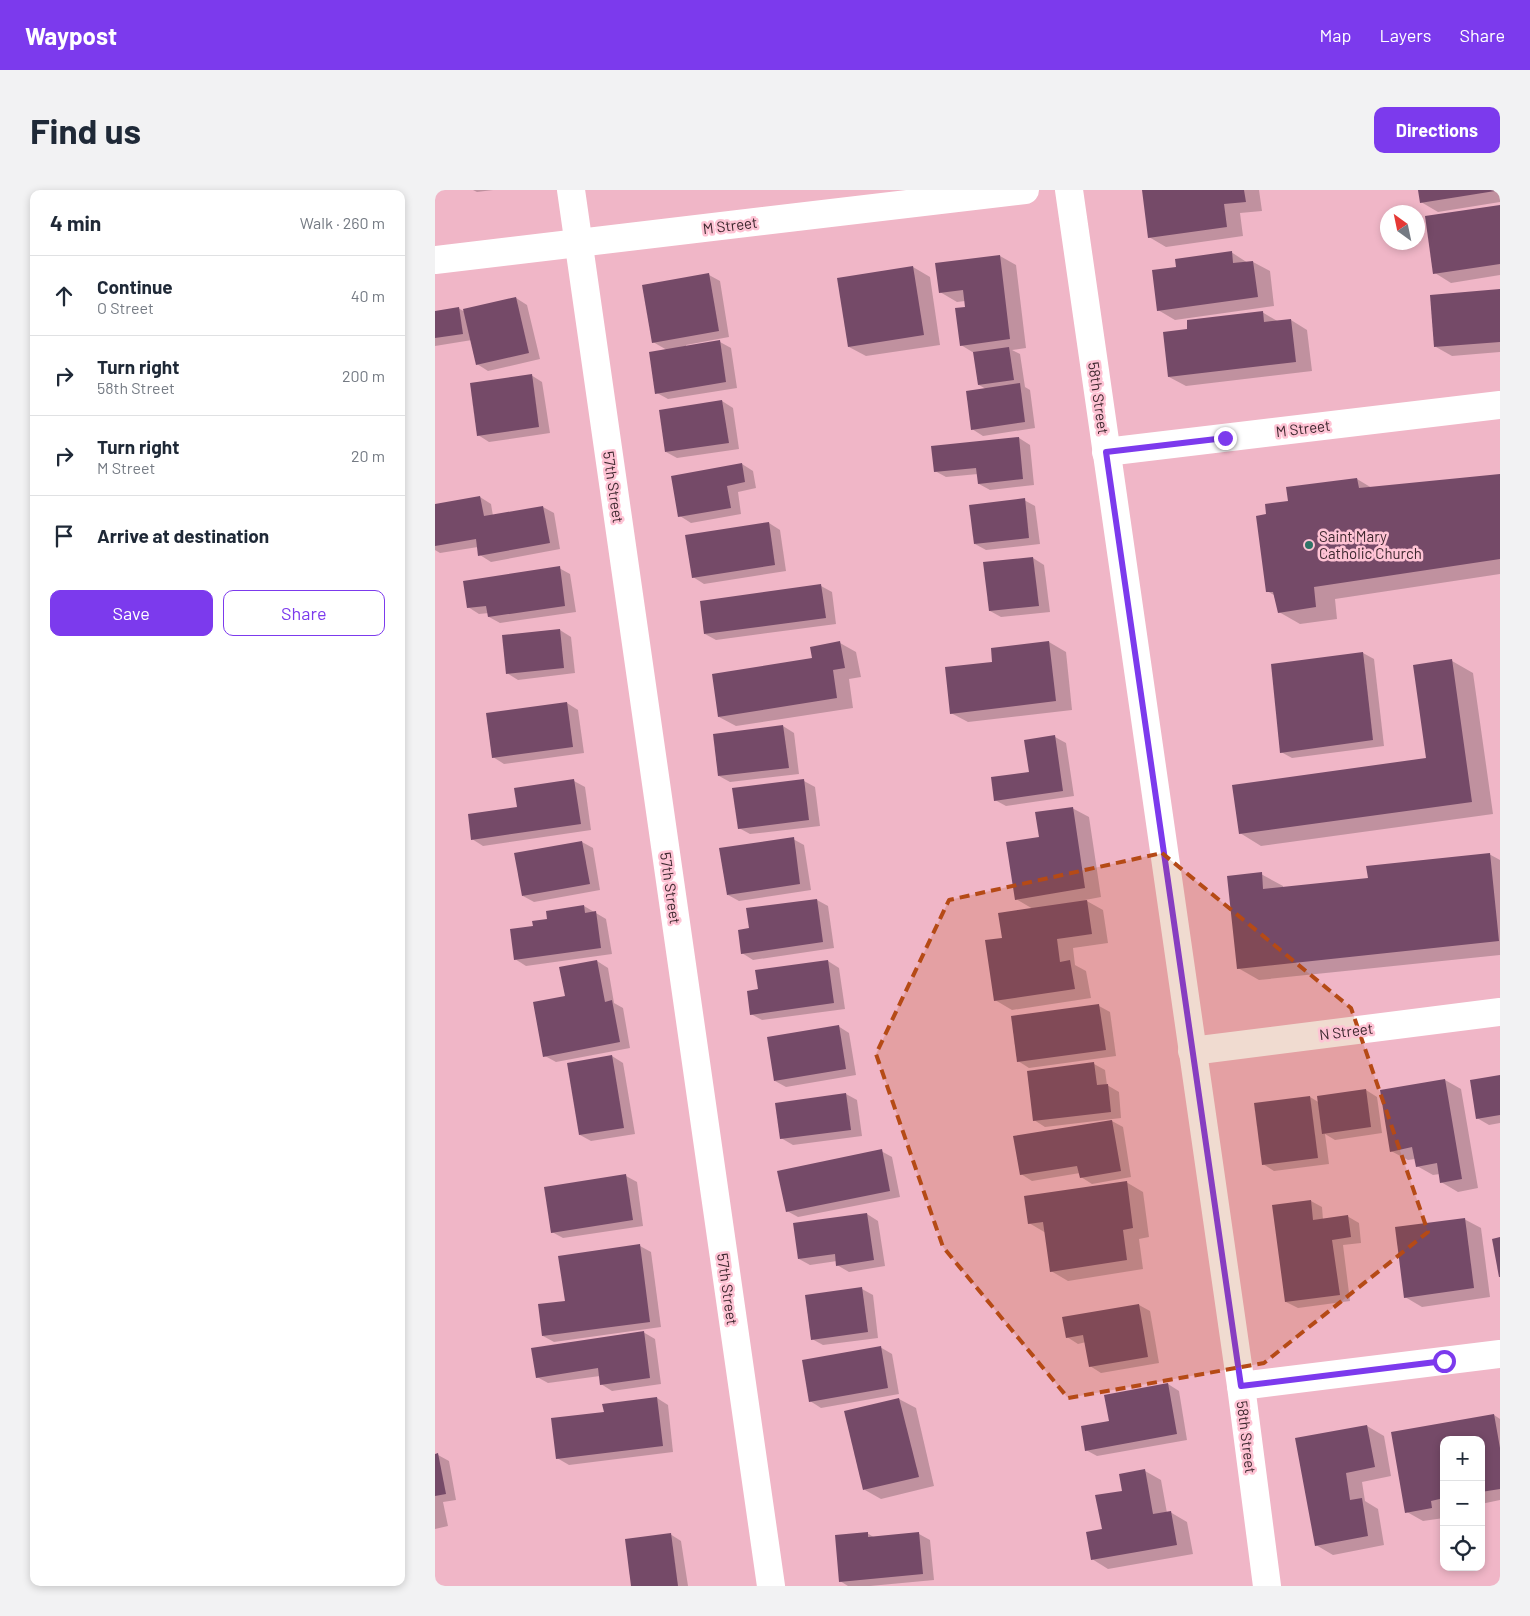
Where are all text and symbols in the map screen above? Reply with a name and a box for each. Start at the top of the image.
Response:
text: Waypost [25,21,117,50]
text: Map [1319,24,1351,46]
text: Layers [1379,24,1432,46]
text: Share [1460,24,1505,46]
button: Directions [1374,107,1500,153]
text: Find us [30,109,141,151]
north arrow [1380,205,1425,250]
text: 4 min [50,210,101,235]
text: Walk · 260 m [300,213,385,232]
street label: M Street [702,213,758,237]
text: Continue [97,275,173,298]
icon: ahead [50,282,78,310]
text: 40 m [351,286,385,305]
text: O Street [97,298,154,317]
text: Turn right [97,355,179,378]
street label: 58th Street [1085,361,1113,435]
icon: right [50,362,78,390]
text: 200 m [342,366,385,385]
text: 58th Street [97,378,175,397]
street label: M Street [1275,416,1331,440]
route end [1214,427,1237,450]
text: Turn right [97,435,179,458]
icon: right [50,442,78,470]
text: 20 m [351,446,385,465]
street label: 57th Street [600,450,628,524]
text: M Street [97,458,155,477]
icon: arrive [50,522,78,550]
text: Arrive at destination [97,524,269,547]
place label: Saint Mary Catholic Church [1319,527,1422,562]
marker: Saint Mary Catholic Church [1303,539,1315,551]
button: Save [50,590,213,636]
button: Share [223,590,385,636]
street label: 57th Street [657,851,685,925]
street label: N Street [1318,1019,1374,1043]
street label: 57th Street [714,1252,742,1326]
route start [1433,1350,1456,1373]
street label: 58th Street [1234,1400,1260,1474]
map controls [1440,1436,1485,1571]
button: + [1440,1436,1485,1481]
button: − [1440,1481,1485,1526]
button: locate [1440,1526,1485,1571]

